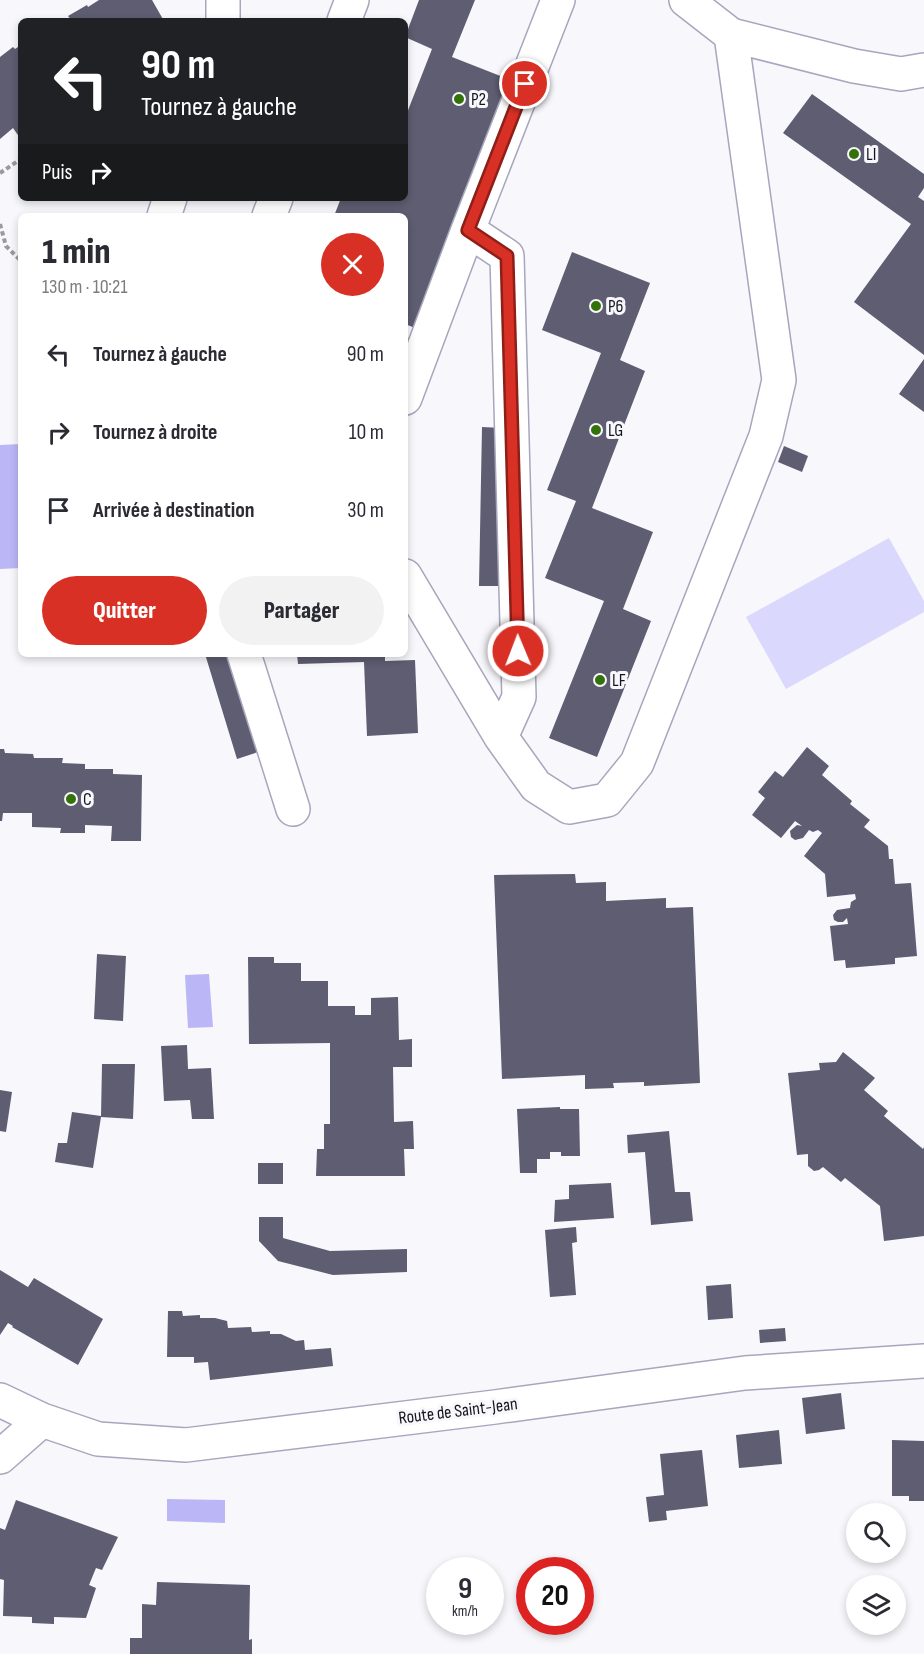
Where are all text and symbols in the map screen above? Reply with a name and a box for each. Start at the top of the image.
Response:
text: 90 m [141,40,215,91]
icon: left [42,42,120,120]
pin [499,58,550,109]
icon: arrive [508,67,541,100]
place label: P2 [471,89,486,110]
text: Tournez à gauche [141,91,297,123]
marker: P2 [452,92,466,106]
place label: LI [866,144,876,165]
marker: LI [847,147,861,161]
icon: right [84,156,117,189]
text: Puis [42,159,72,186]
text: 1 min [42,231,110,274]
button: close [321,233,384,296]
text: 130 m · 10:21 [42,275,127,299]
place label: P6 [608,296,624,317]
marker: P6 [589,299,603,313]
icon: left [42,338,75,371]
text: Tournez à gauche [93,341,227,368]
text: 90 m [347,341,384,368]
icon: right [42,416,75,449]
text: Tournez à droite [93,419,218,446]
text: 10 m [349,419,384,446]
place label: LG [608,420,623,441]
marker: LG [589,423,603,437]
icon: arrive [42,494,75,527]
text: Arrivée à destination [93,497,255,524]
text: 30 m [347,497,384,524]
button: Quitter [42,576,207,645]
button: Partager [219,576,384,645]
position arrow [486,619,550,683]
place label: LF [612,670,626,691]
marker: LF [593,673,607,687]
place label: C [83,789,92,810]
marker: C [64,792,78,806]
street label: Route de Saint-Jean [397,1393,519,1429]
map controls [846,1503,906,1635]
button: search [846,1503,906,1563]
speed limit sign: 20 [516,1557,594,1635]
text: 9 [458,1571,472,1607]
button: layers [846,1575,906,1635]
text: km/h [452,1602,478,1621]

